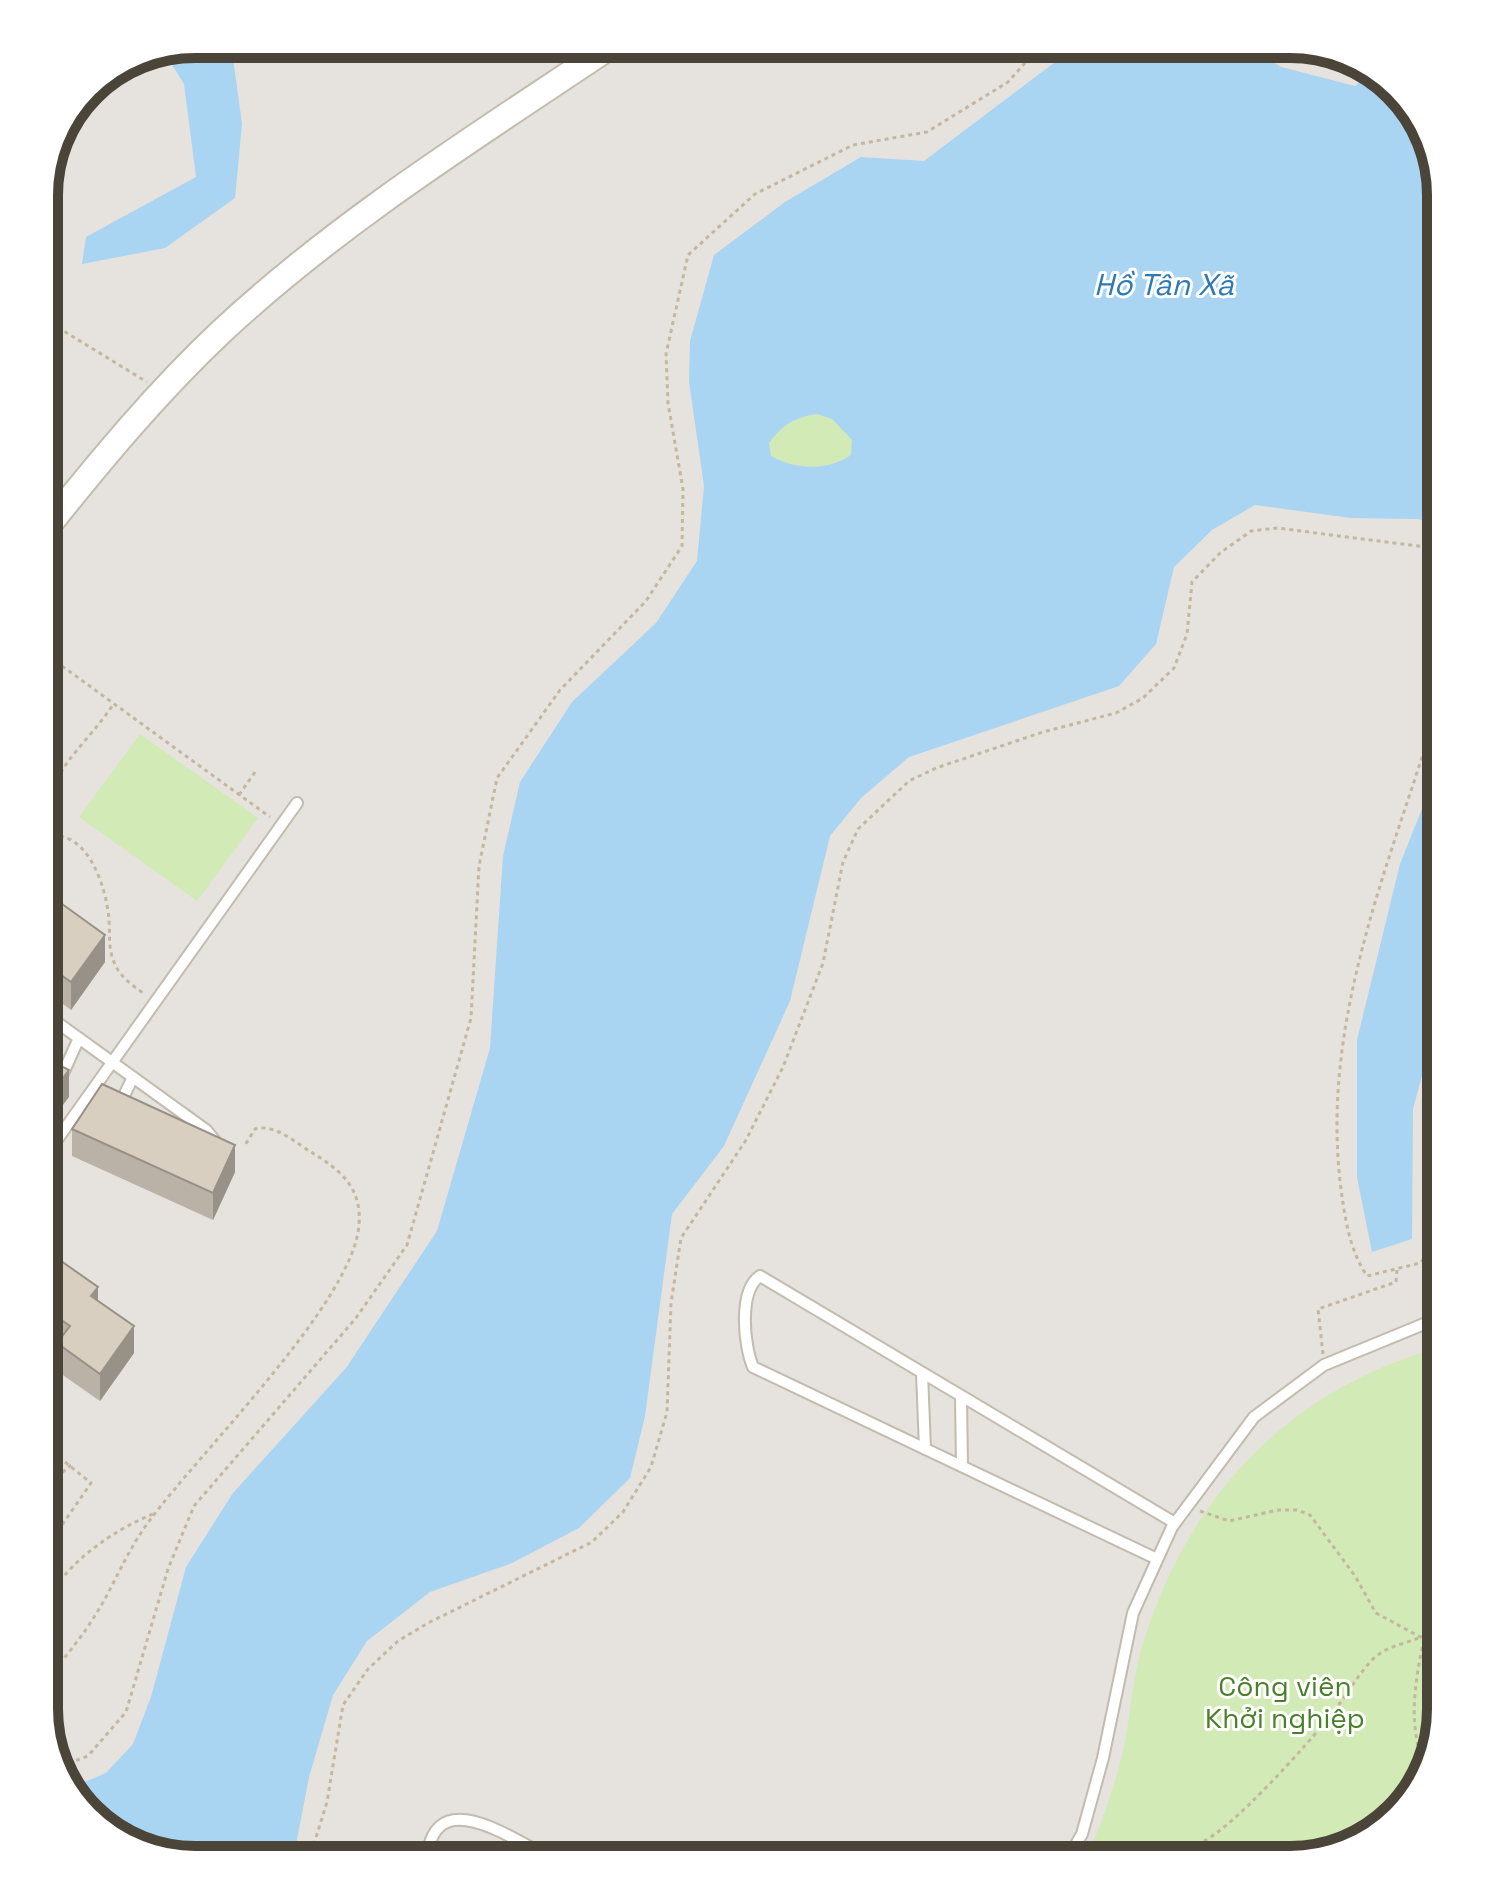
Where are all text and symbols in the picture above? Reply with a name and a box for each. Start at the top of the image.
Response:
water label: Hồ Tân Xã [1094,265,1236,304]
park label: Công viên Khởi nghiệp [1205,1668,1365,1736]

